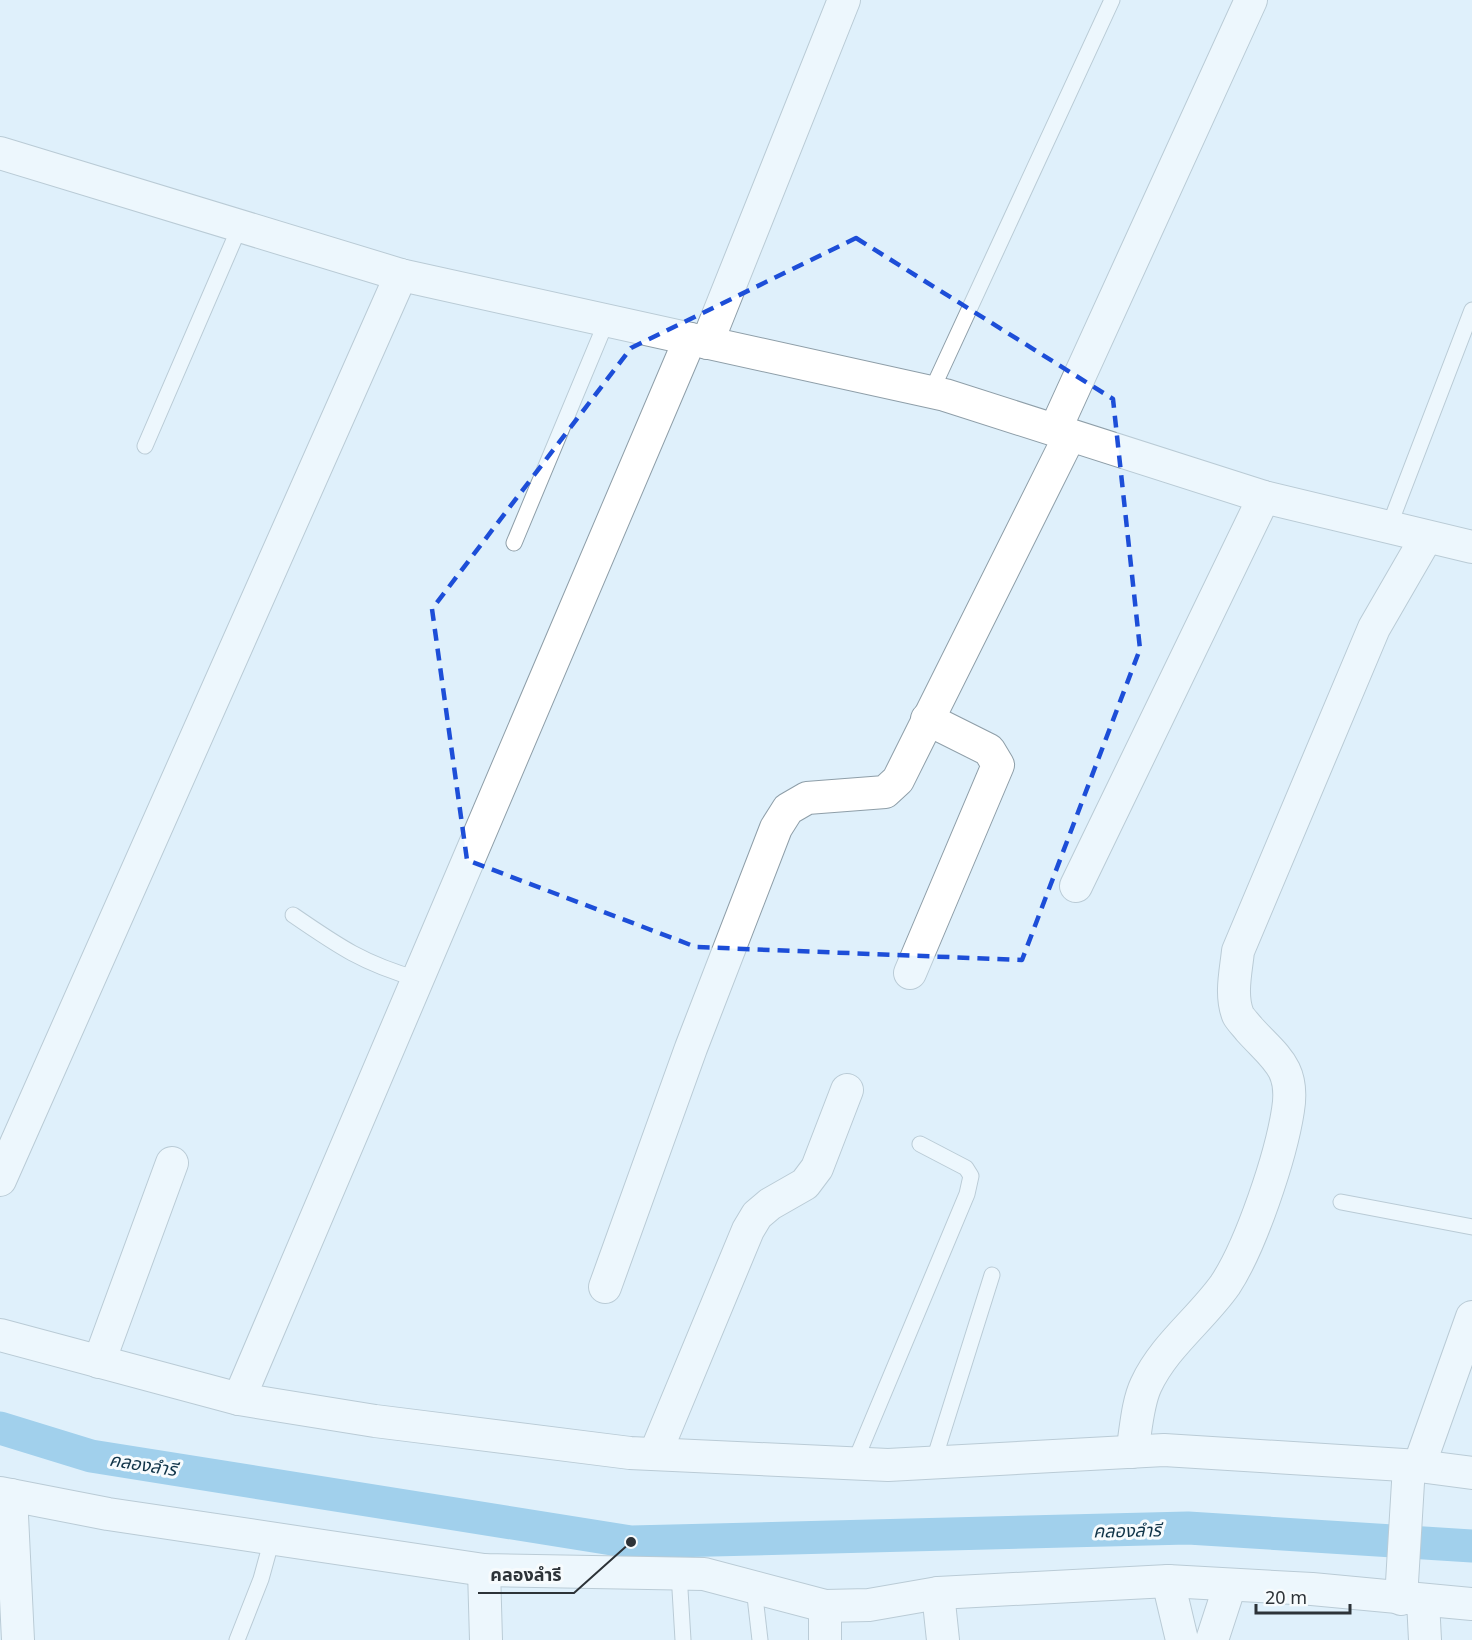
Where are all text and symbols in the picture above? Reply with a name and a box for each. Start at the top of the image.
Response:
water label: คลองลำรี [108,1447,181,1482]
water label: คลองลำรี [1093,1517,1164,1543]
callout: คลองลำรี [478,1557,574,1593]
text: คลองลำรี [490,1562,562,1586]
scale bar [1256,1577,1350,1615]
text: 20 m [1265,1585,1307,1609]

